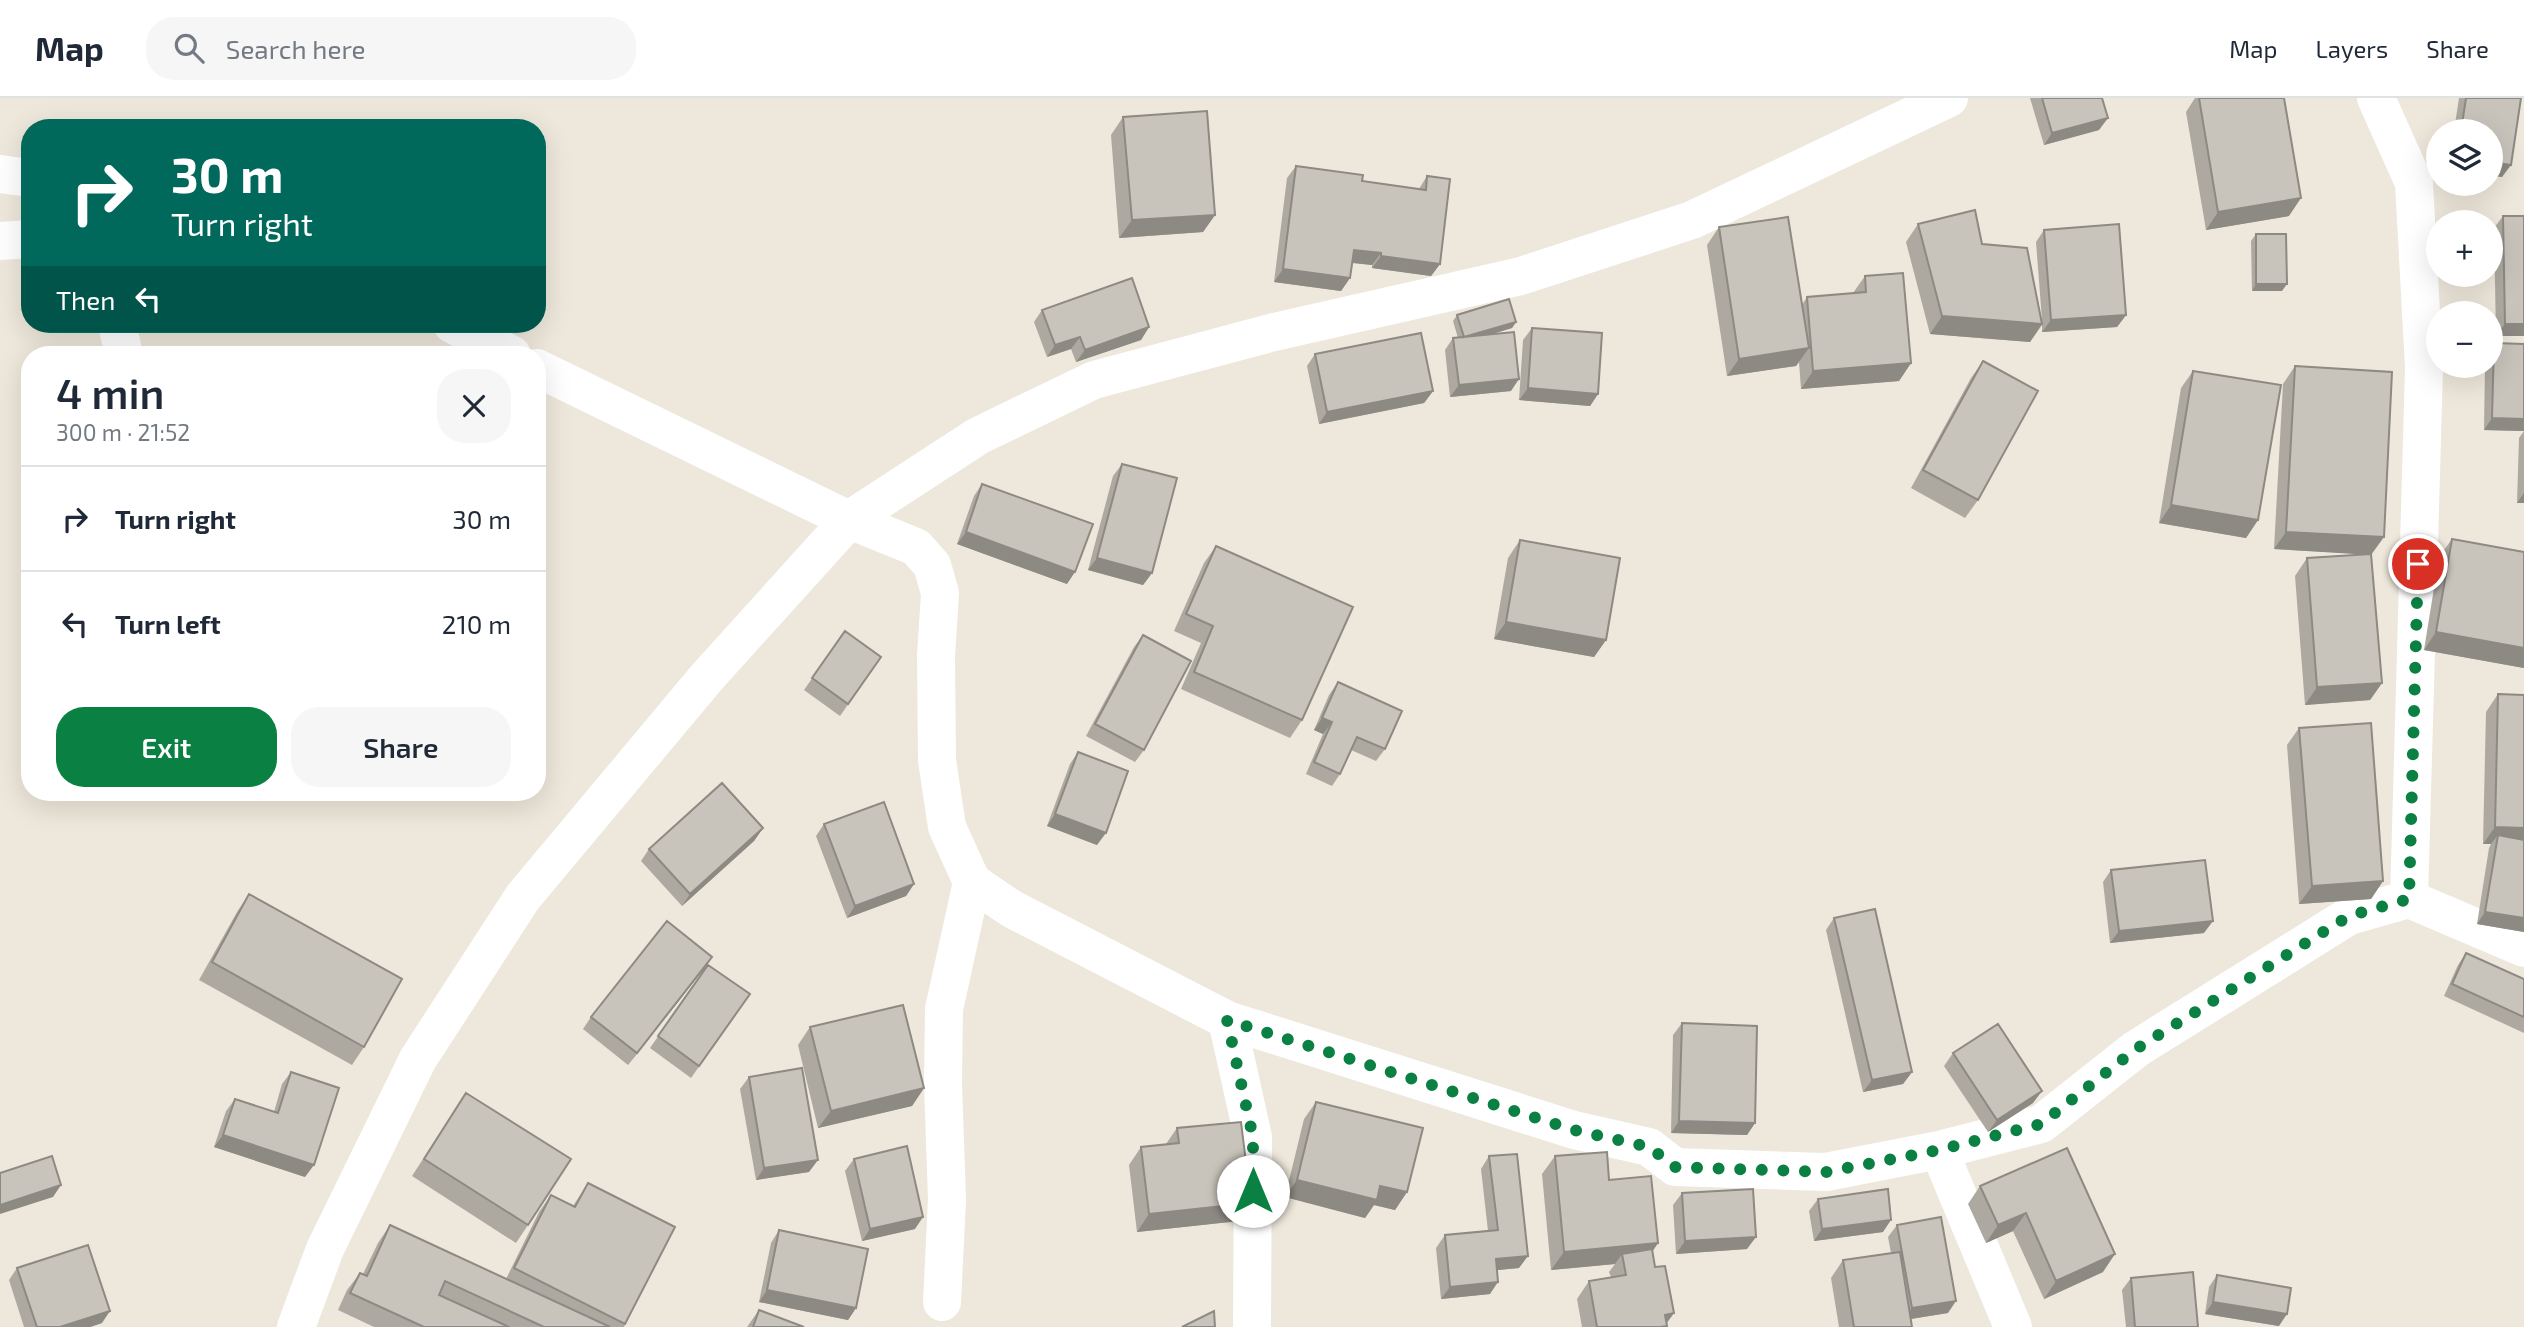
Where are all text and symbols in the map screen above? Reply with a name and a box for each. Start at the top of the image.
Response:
search box [146,17,636,80]
text: Map [35,28,104,68]
icon: search [170,29,208,67]
text: Search here [226,33,365,64]
text: Map [2229,34,2277,63]
text: Layers [2315,34,2388,63]
text: Share [2426,34,2489,63]
map controls [2426,119,2503,378]
button: layers [2426,119,2503,196]
text: 30 m [171,144,283,203]
icon: right [56,147,147,238]
text: Turn right [171,204,313,242]
button: + [2426,210,2503,287]
icon: left [129,280,167,318]
text: Then [56,284,115,315]
button: − [2426,301,2503,378]
text: 4 min [56,367,165,417]
button: close [437,369,511,443]
text: 300 m · 21:52 [56,418,190,446]
icon: right [56,500,94,538]
text: Turn right [115,503,236,534]
text: 30 m [452,503,511,534]
pin [2388,534,2448,594]
icon: arrive [2399,545,2437,583]
icon: left [56,605,94,643]
text: Turn left [115,608,221,639]
text: 210 m [442,608,511,639]
button: Exit [56,707,277,787]
button: Share [291,707,511,787]
position arrow [1216,1154,1290,1228]

